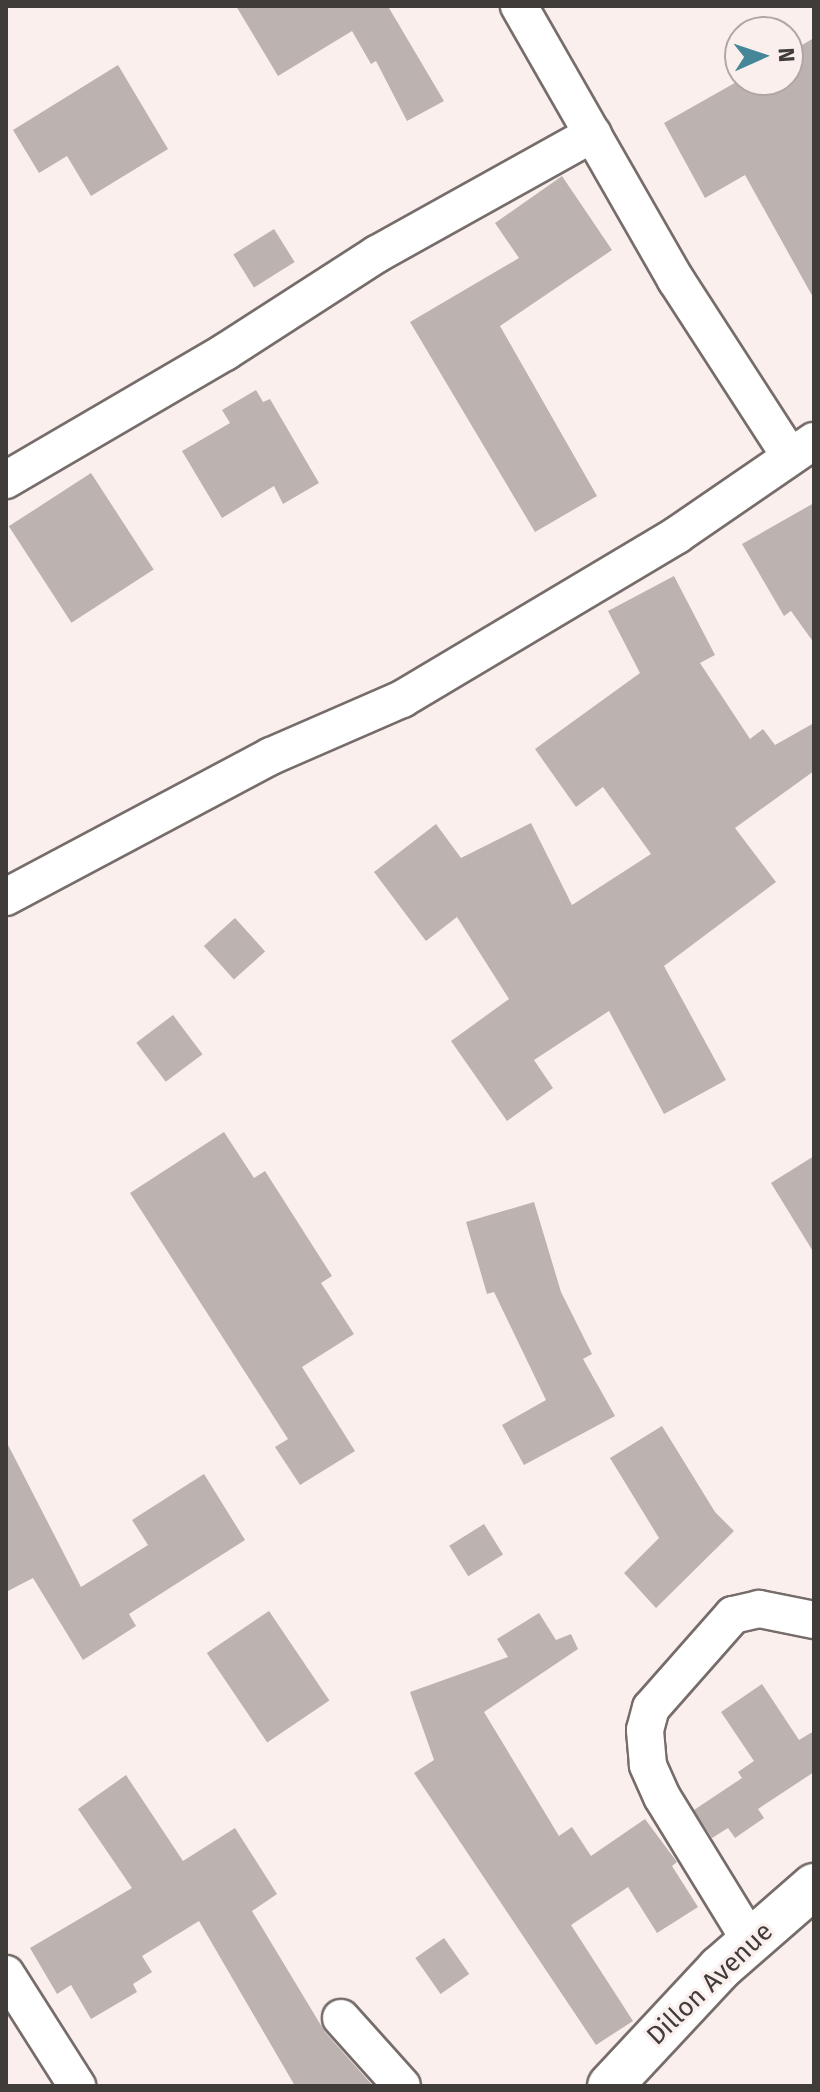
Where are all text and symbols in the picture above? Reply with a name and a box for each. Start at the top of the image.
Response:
north arrow [724,16,804,96]
text: N [773,47,800,63]
street label: Dillon Avenue [641,1916,779,2052]

